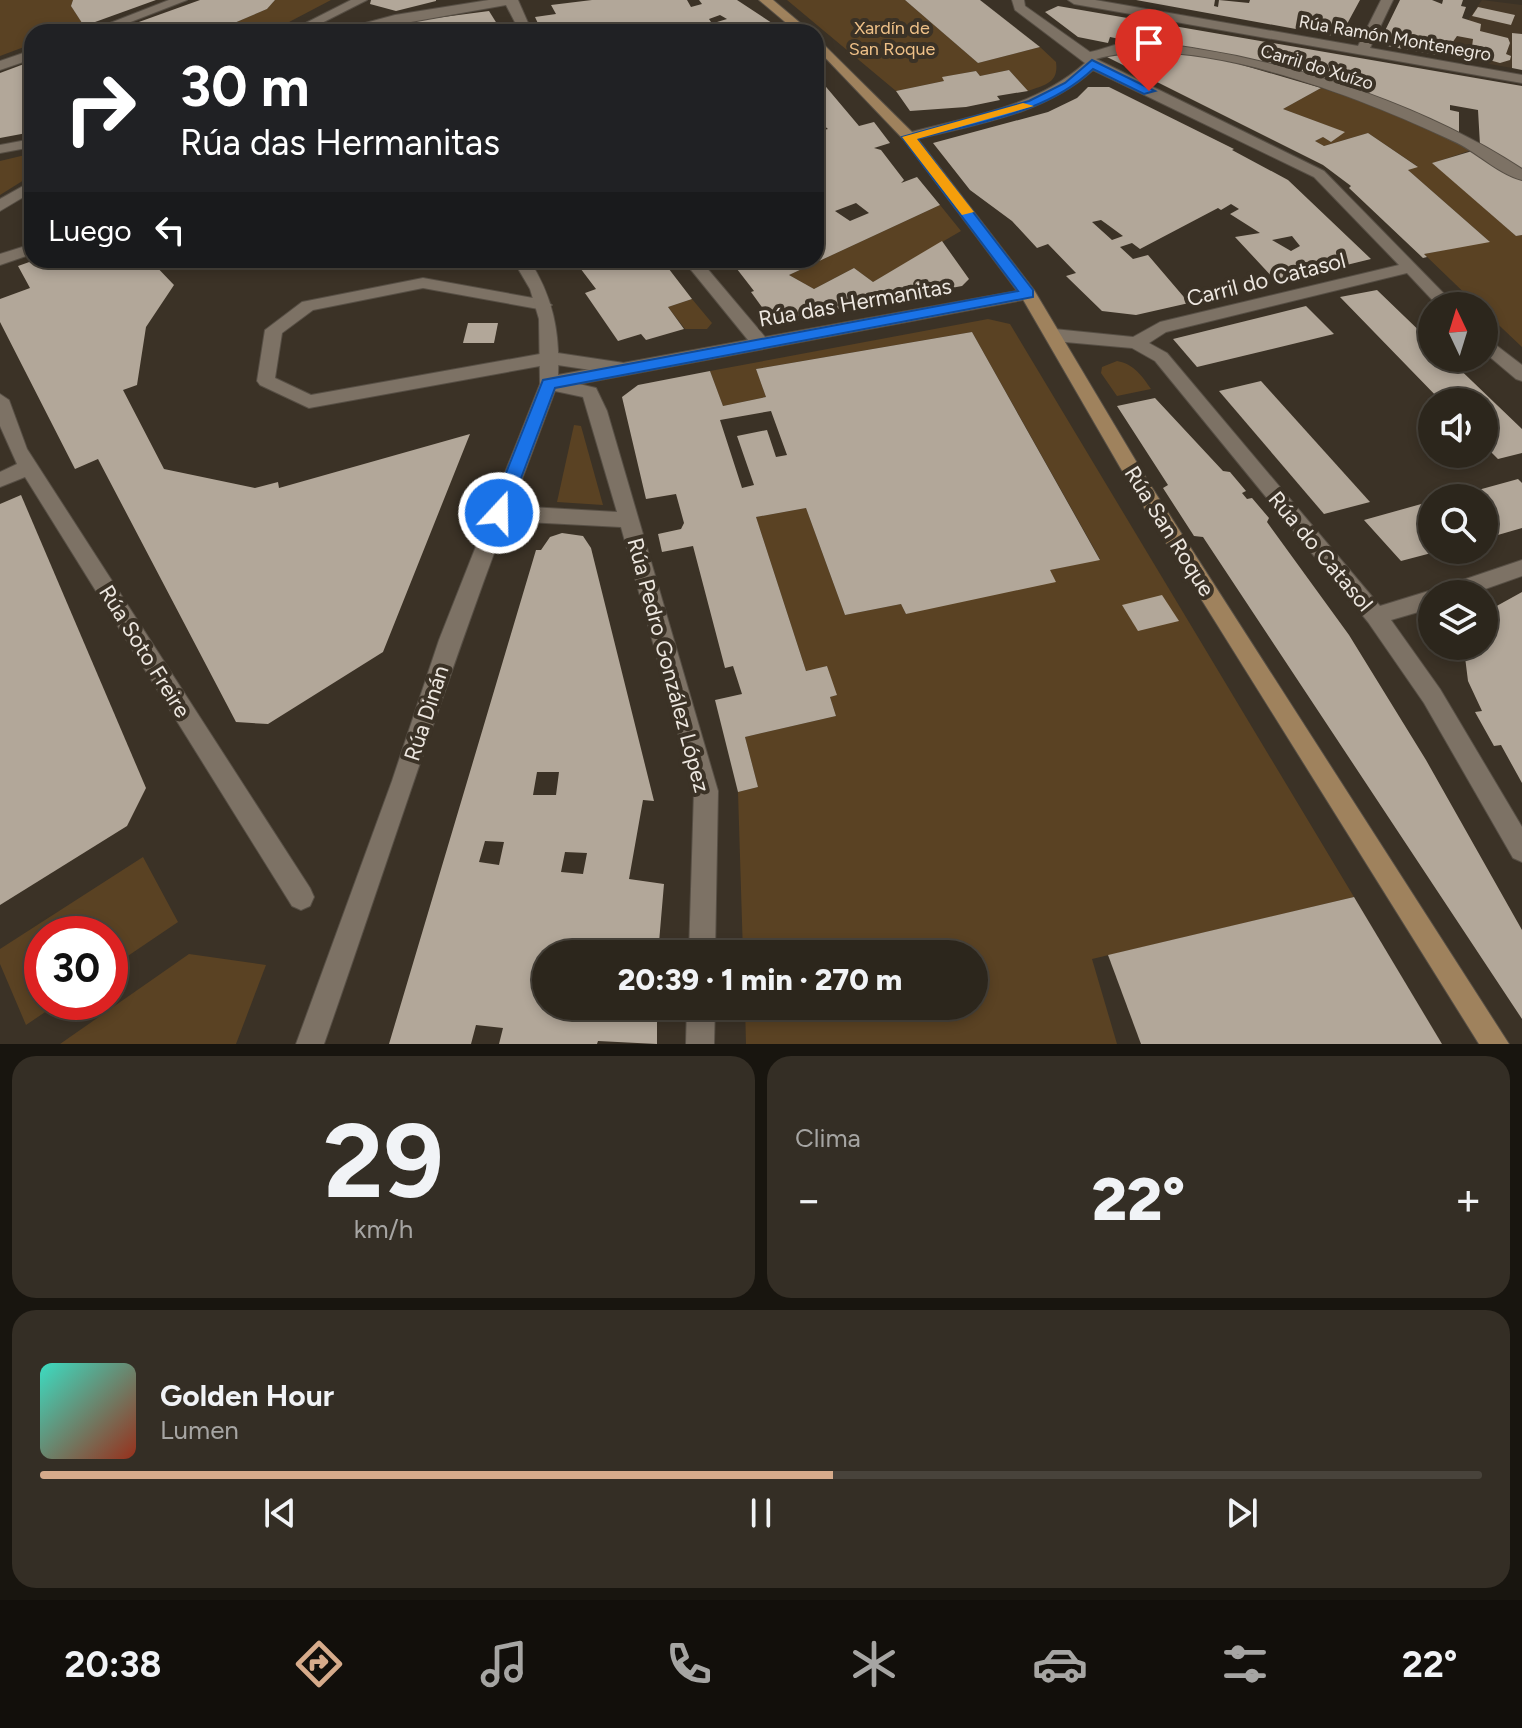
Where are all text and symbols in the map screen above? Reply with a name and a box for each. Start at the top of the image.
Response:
pin [1115,9,1183,91]
street label: Rúa Ramón Montenegro [1297,10,1493,66]
park label: Xardín de San Roque [849,17,936,60]
icon: arrive [1127,21,1171,65]
street label: Carril do Xuízo [1258,39,1376,95]
text: 30 m [180,53,310,120]
icon: right [48,56,152,160]
text: Rúa das Hermanitas [180,121,500,164]
icon: left [148,208,192,252]
text: Luego [48,212,132,249]
street label: Carril do Catasol [1184,247,1348,312]
street label: Rúa das Hermanitas [756,272,954,333]
north arrow [1418,292,1498,372]
map controls [1418,292,1498,660]
button: sound [1418,388,1498,468]
street label: Rúa San Roque [1119,461,1220,601]
position arrow [457,471,541,555]
button: search [1418,484,1498,564]
street label: Rúa do Catasol [1263,486,1379,617]
street label: Rúa Pedro González López [621,535,716,795]
street label: Rúa Soto Freire [93,580,196,723]
button: layers [1418,580,1498,660]
street label: Rúa Dinán [398,662,455,764]
speed limit sign: 30 [24,916,128,1020]
text: 20:39 · 1 min · 270 m [618,961,902,998]
text: 29 [323,1098,444,1223]
text: Clima [795,1122,861,1154]
text: 22° [1092,1163,1185,1235]
text: − [795,1173,822,1226]
text: + [1455,1173,1482,1226]
text: km/h [354,1213,413,1245]
text: Golden Hour [160,1377,334,1414]
text: Lumen [160,1414,239,1446]
icon: previous [258,1491,302,1535]
icon: pause [739,1491,783,1535]
icon: next [1220,1491,1264,1535]
icon: directions [291,1636,347,1692]
icon: music [476,1636,532,1692]
icon: phone [661,1636,717,1692]
icon: climate [846,1636,902,1692]
icon: car [1032,1636,1088,1692]
icon: filters [1217,1636,1273,1692]
text: 20:38 [65,1643,162,1686]
text: 22° [1402,1643,1457,1686]

